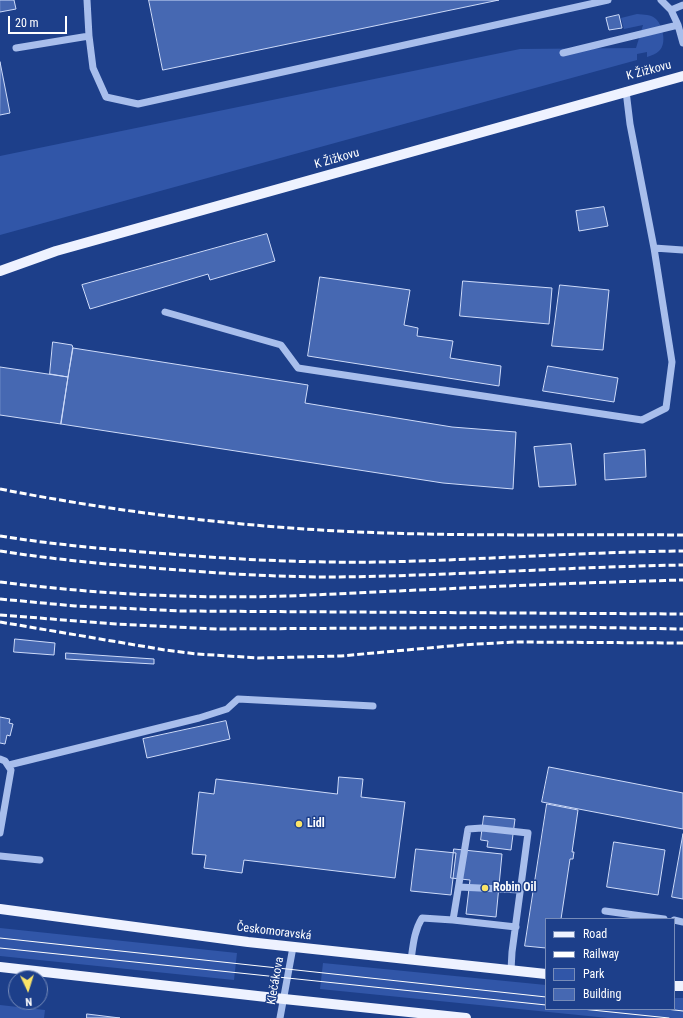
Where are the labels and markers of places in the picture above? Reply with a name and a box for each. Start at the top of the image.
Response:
place label: Lidl [307,817,325,831]
marker: Lidl [294,819,304,829]
place label: Robin Oil [493,881,537,895]
marker: Robin Oil [480,883,490,893]

